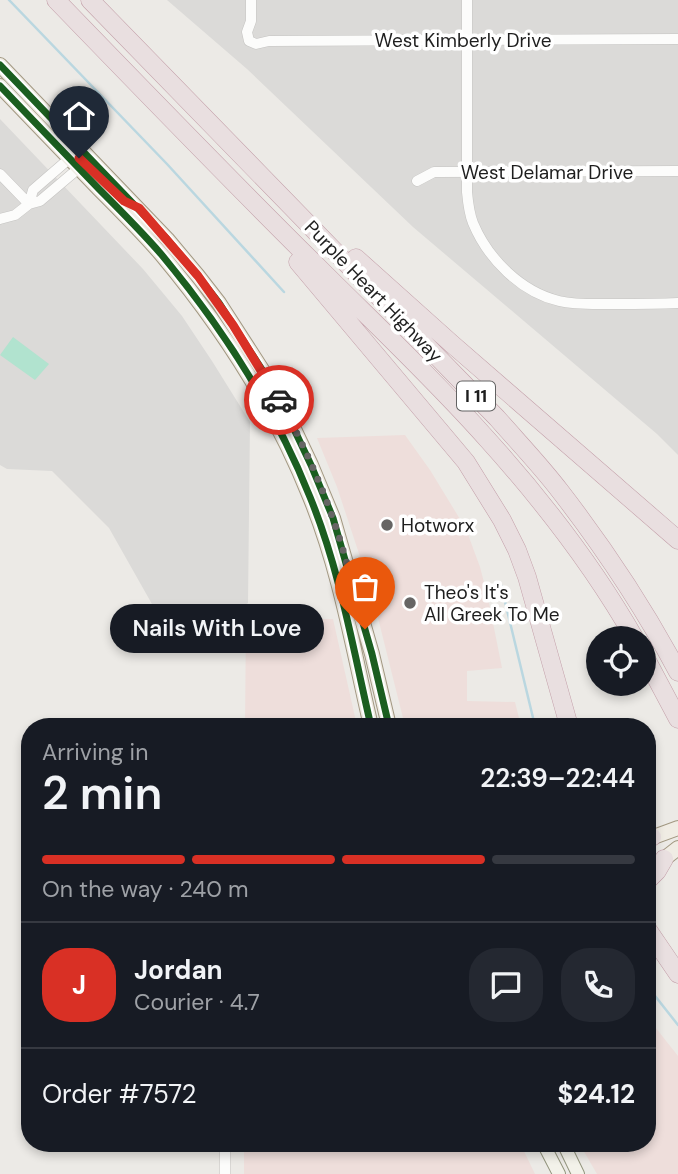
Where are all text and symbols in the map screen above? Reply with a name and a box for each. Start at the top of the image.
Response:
street label: West Kimberly Drive [375,28,552,53]
pin [49,86,109,158]
icon: home [60,97,98,135]
street label: West Delamar Drive [461,160,633,185]
street label: Purple Heart Highway [299,215,448,368]
courier [244,365,314,435]
icon: car [260,381,298,419]
road number: I 11 [457,382,495,410]
place label: Hotworx [401,513,475,538]
marker: Hotworx [379,517,395,533]
pin [335,557,395,629]
icon: bag [346,568,384,606]
place label: Theo's It's All Greek To Me [424,580,559,627]
marker: Theo's It's All Greek To Me [402,595,418,611]
callout: Nails With Love [110,604,323,654]
text: Nails With Love [133,613,301,643]
map controls [586,626,656,696]
button: locate [586,626,656,696]
text: Arriving in [42,737,148,767]
text: 22:39–22:44 [480,761,635,795]
text: 2 min [42,763,162,823]
text: On the way · 240 m [42,874,249,904]
button: chat [469,948,543,1022]
button: phone [561,948,635,1022]
text: Jordan [134,953,223,987]
text: J [72,968,86,1002]
text: Courier · 4.7 [134,987,260,1017]
text: Order #7572 [42,1077,197,1111]
text: $24.12 [557,1077,635,1111]

